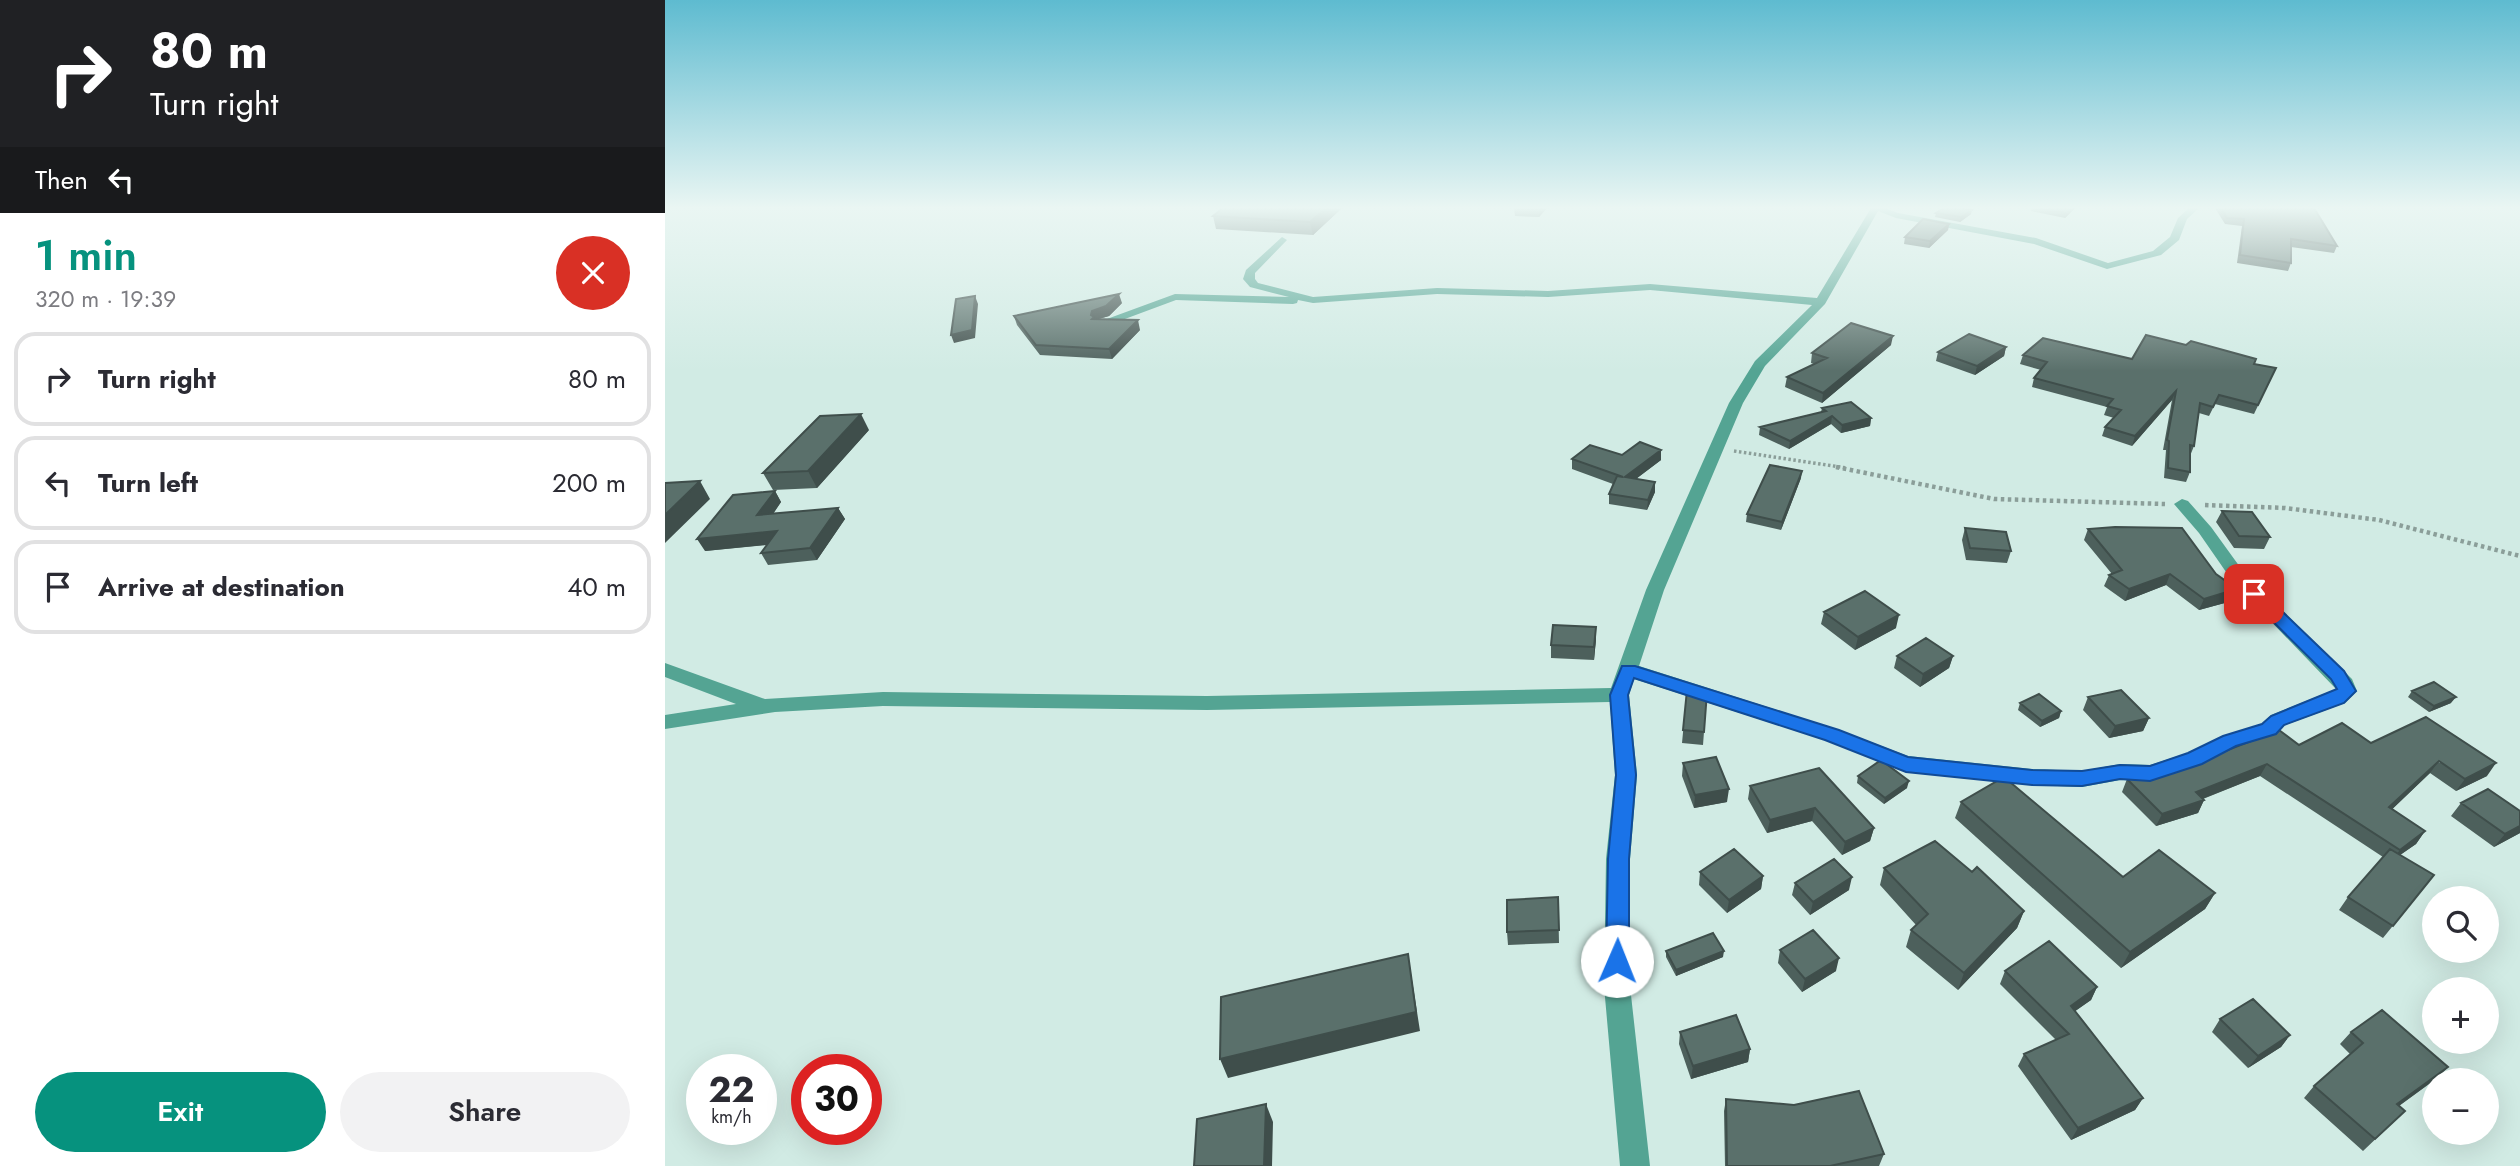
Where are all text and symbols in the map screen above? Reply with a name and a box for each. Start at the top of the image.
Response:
text: 80 m [150,16,268,86]
icon: right [35,28,126,119]
text: Turn right [150,81,279,127]
text: Then [35,161,88,199]
icon: left [102,161,140,199]
text: 1 min [35,225,137,286]
button: close [556,236,630,310]
text: 320 m · 19:39 [35,282,176,316]
icon: right [39,360,77,398]
text: Turn right [98,360,216,398]
text: 80 m [568,360,626,398]
icon: left [39,464,77,502]
text: Turn left [98,464,198,502]
text: 200 m [552,464,626,502]
pin [2224,564,2284,624]
icon: arrive [39,568,77,606]
text: Arrive at destination [98,568,345,606]
text: 40 m [567,568,626,606]
icon: arrive [2235,575,2273,613]
map controls [2422,886,2499,1145]
button: search [2422,886,2499,963]
position arrow [1580,924,1654,998]
button: + [2422,977,2499,1054]
speed limit sign: 30 [791,1054,882,1145]
text: 22 [709,1065,754,1115]
button: − [2422,1068,2499,1145]
button: Exit [35,1072,326,1152]
button: Share [340,1072,630,1152]
text: km/h [711,1104,752,1130]

